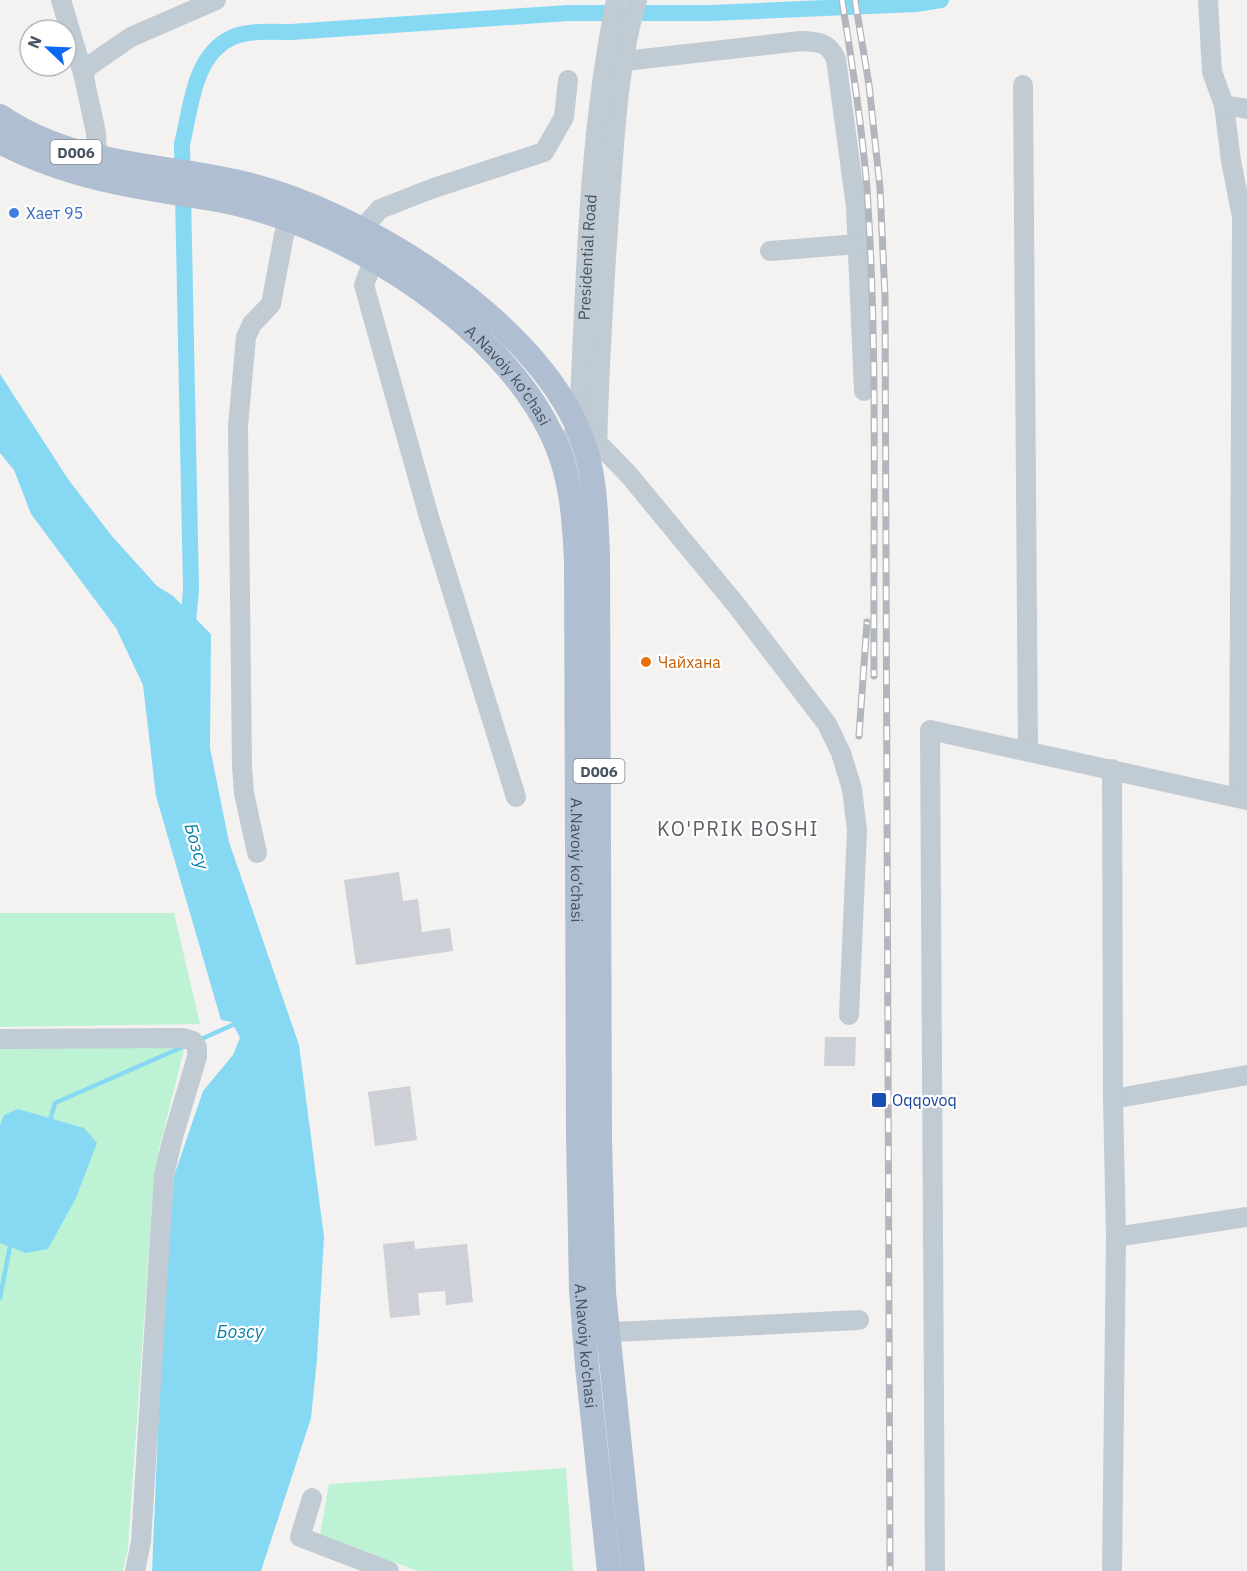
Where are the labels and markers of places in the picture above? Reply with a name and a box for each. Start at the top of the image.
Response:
place label: Хает 95 [26,203,83,223]
marker: Хает 95 [7,206,21,220]
place label: Чайхана [658,652,721,672]
marker: Чайхана [639,655,653,669]
place label: Oqqovoq [892,1090,957,1110]
marker: Oqqovoq [870,1091,888,1109]

